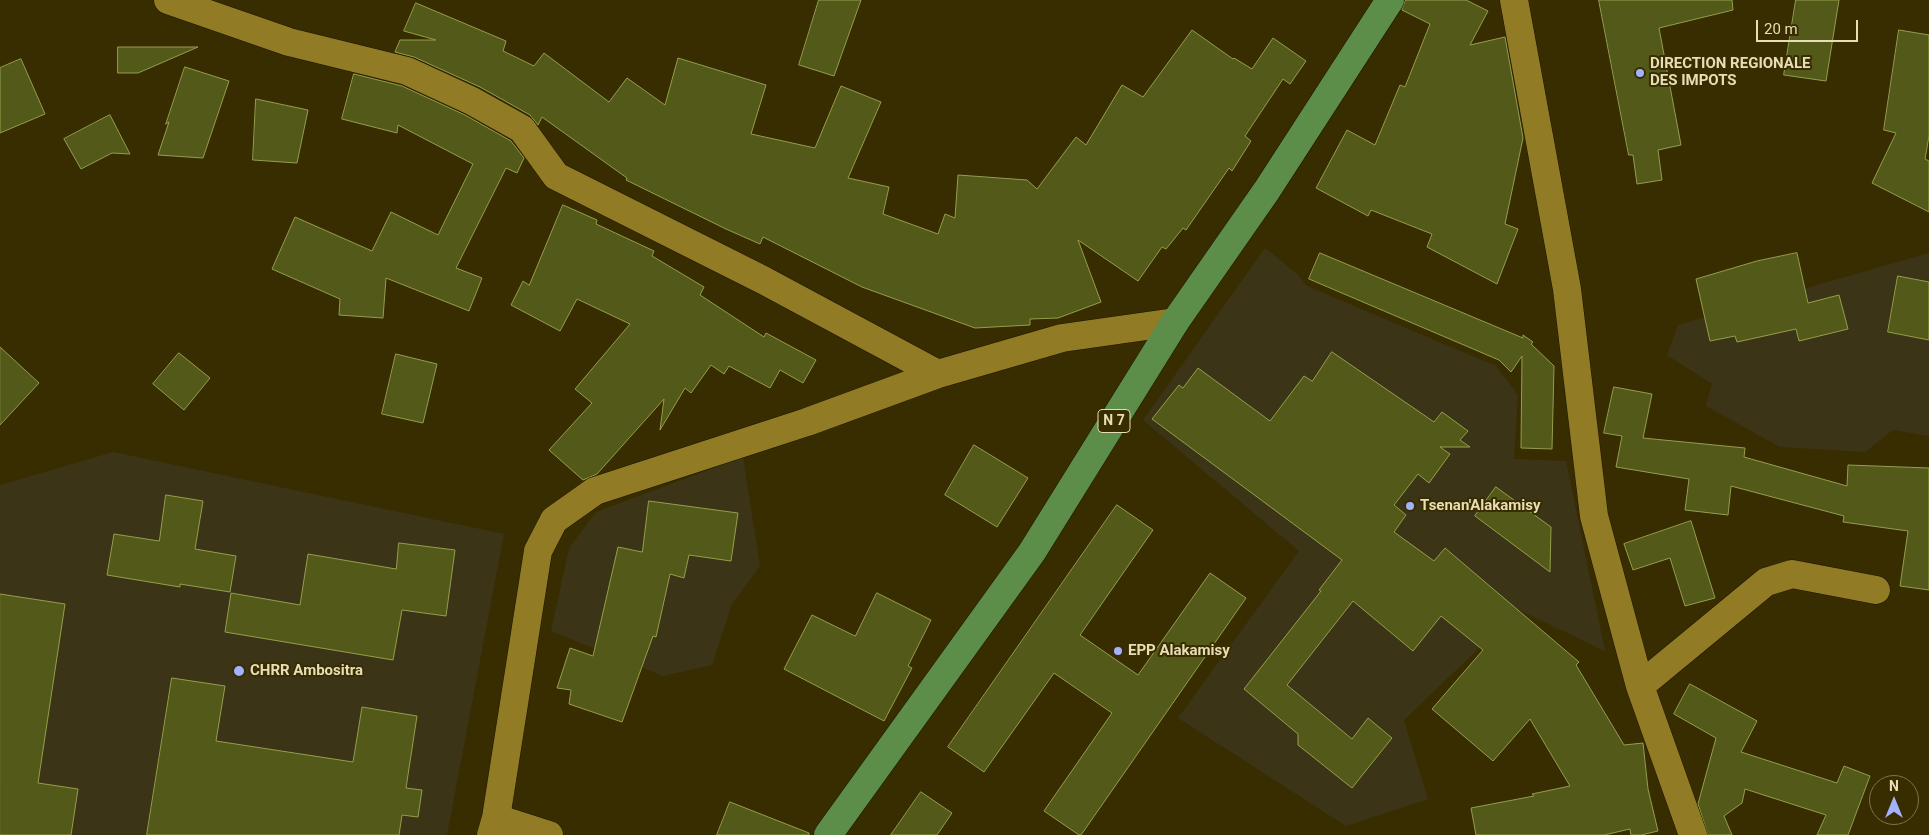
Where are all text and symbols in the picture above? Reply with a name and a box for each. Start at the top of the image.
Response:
scale bar [1759,10,1862,42]
text: 20 m [1764,20,1798,38]
place label: DIRECTION REGIONALE DES IMPOTS [1650,55,1810,90]
marker: DIRECTION REGIONALE DES IMPOTS [1634,67,1646,79]
road number: N 7 [1098,410,1130,432]
place label: Tsenan'Alakamisy [1420,497,1541,515]
marker: Tsenan'Alakamisy [1404,500,1416,512]
place label: EPP Alakamisy [1128,642,1230,660]
marker: EPP Alakamisy [1112,645,1124,657]
place label: CHRR Ambositra [250,662,363,680]
marker: CHRR Ambositra [232,664,246,678]
north arrow [1869,775,1919,825]
text: N [1889,778,1899,794]

